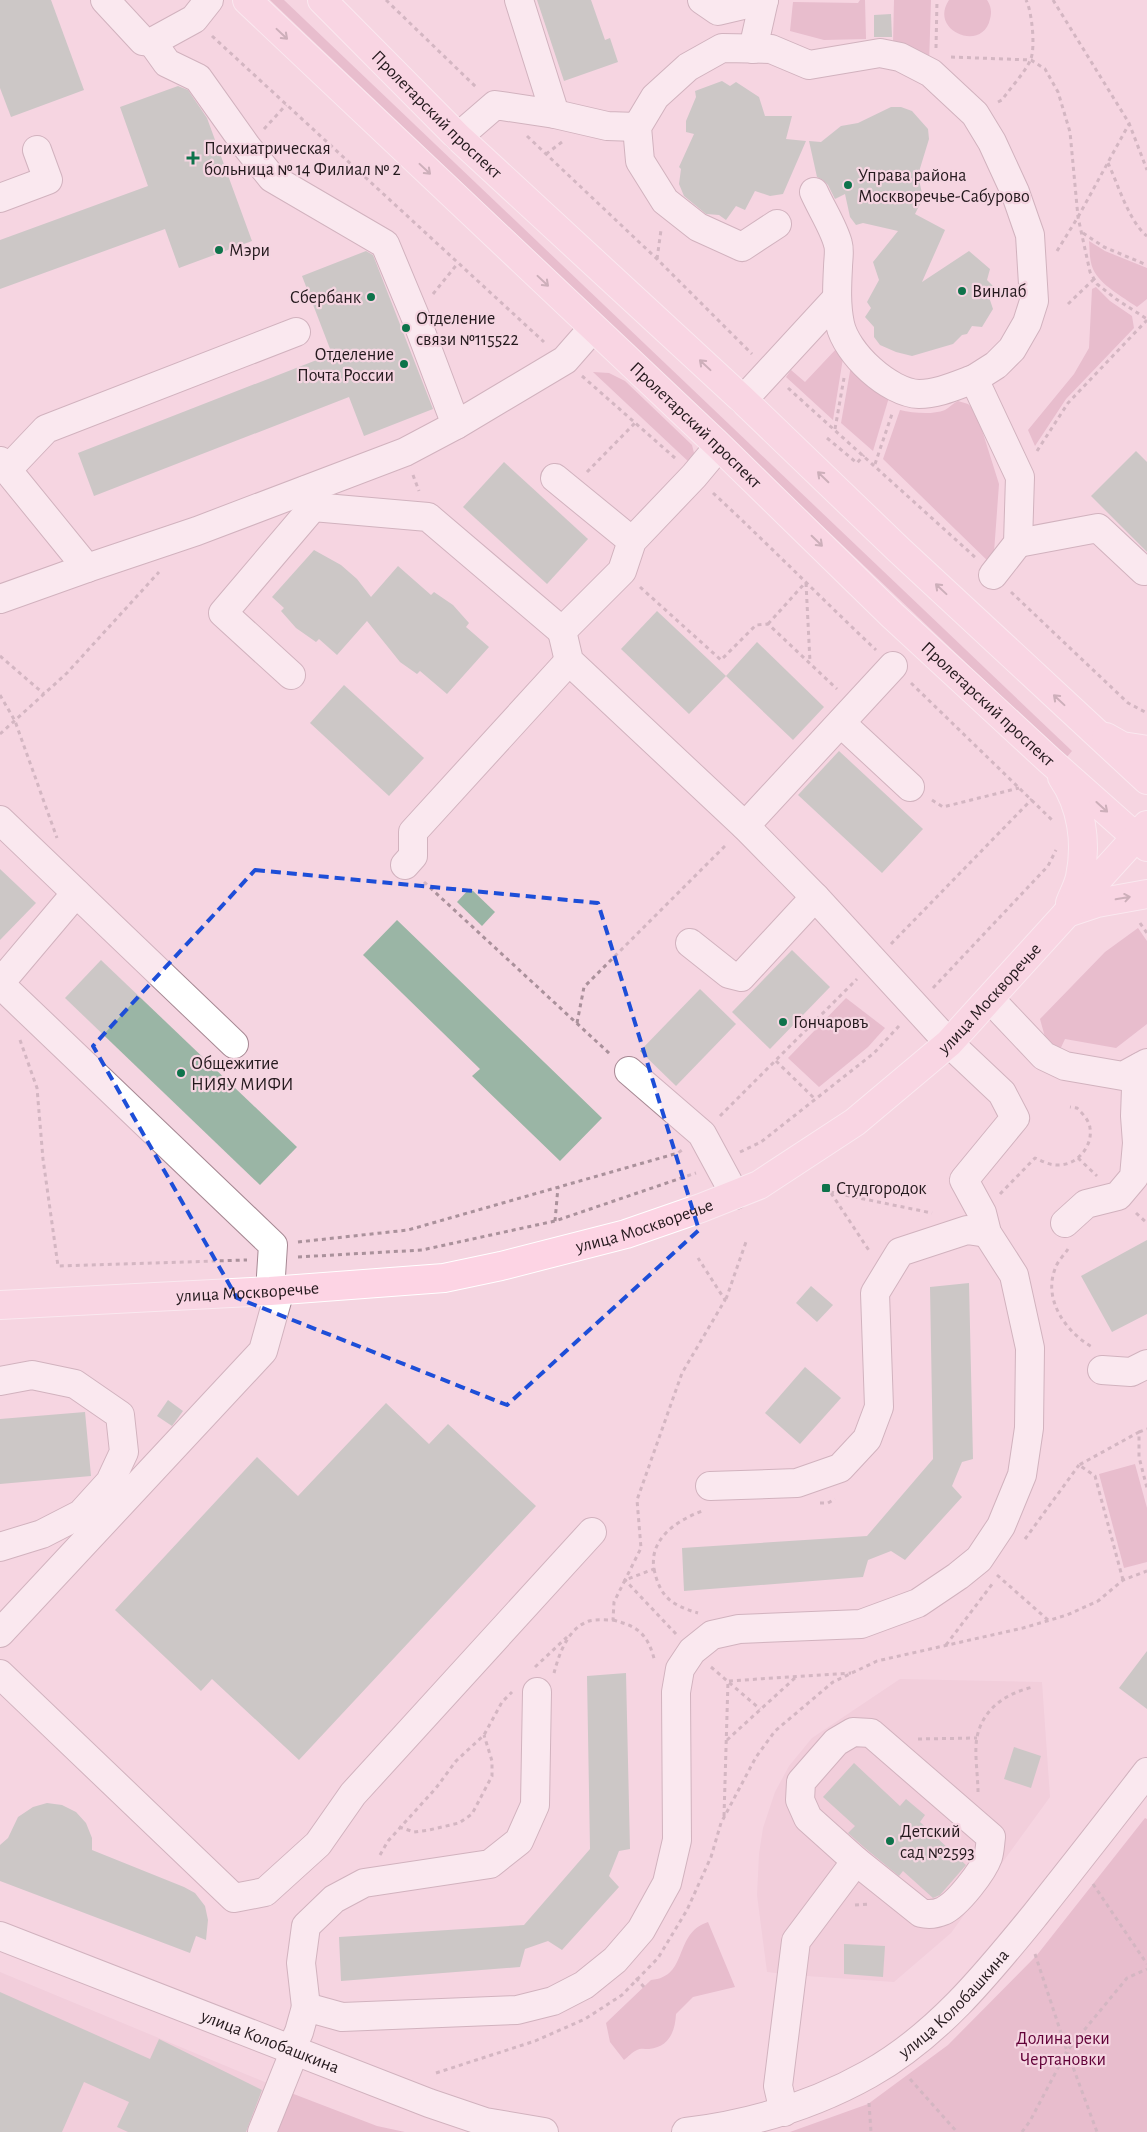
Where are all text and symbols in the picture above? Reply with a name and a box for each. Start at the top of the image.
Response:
one-way arrow [276,28,288,40]
street label: Пролетарский проспект [368,47,505,183]
place label: Психиатрическая больница № 14 Филиал № 2 [204,140,401,179]
marker: Психиатрическая больница № 14 Филиал № 2 [186,151,200,165]
one-way arrow [419,163,432,175]
place label: Управа района Москворечье-Сабурово [858,167,1030,206]
marker: Управа района Москворечье-Сабурово [842,179,854,191]
place label: Мэри [229,242,270,260]
marker: Мэри [213,244,225,256]
one-way arrow [537,275,550,287]
place label: Винлаб [972,282,1026,301]
marker: Винлаб [956,285,968,297]
place label: Сбербанк [290,288,362,307]
marker: Сбербанк [365,291,377,303]
place label: Отделение связи №115522 [416,310,519,349]
marker: Отделение связи №115522 [400,322,412,334]
place label: Отделение Почта России [297,346,394,385]
marker: Отделение Почта России [398,358,410,370]
street label: Пролетарский проспект [626,359,765,492]
one-way arrow [699,359,711,371]
one-way arrow [817,471,829,483]
one-way arrow [810,535,823,547]
one-way arrow [934,583,947,595]
street label: Пролетарский проспект [917,639,1058,771]
one-way arrow [1053,694,1066,706]
one-way arrow [1095,801,1108,812]
one-way arrow [1114,892,1130,902]
street label: улица Москворечье [935,940,1045,1058]
place label: Гончаровъ [793,1014,869,1032]
marker: Гончаровъ [777,1016,789,1028]
place label: Общежитие НИЯУ МИФИ [191,1054,294,1094]
marker: Общежитие НИЯУ МИФИ [175,1067,187,1079]
place label: Студгородок [836,1180,927,1198]
marker: Студгородок [820,1182,832,1194]
street label: улица Москворечье [573,1196,716,1257]
street label: улица Москворечье [175,1279,320,1306]
place label: Детский сад №2593 [900,1823,975,1862]
marker: Детский сад №2593 [884,1835,896,1847]
street label: улица Колобашкина [895,1946,1013,2063]
street label: улица Колобашкина [197,2007,342,2077]
park label: Долина реки Чертановки [1016,2030,1110,2069]

